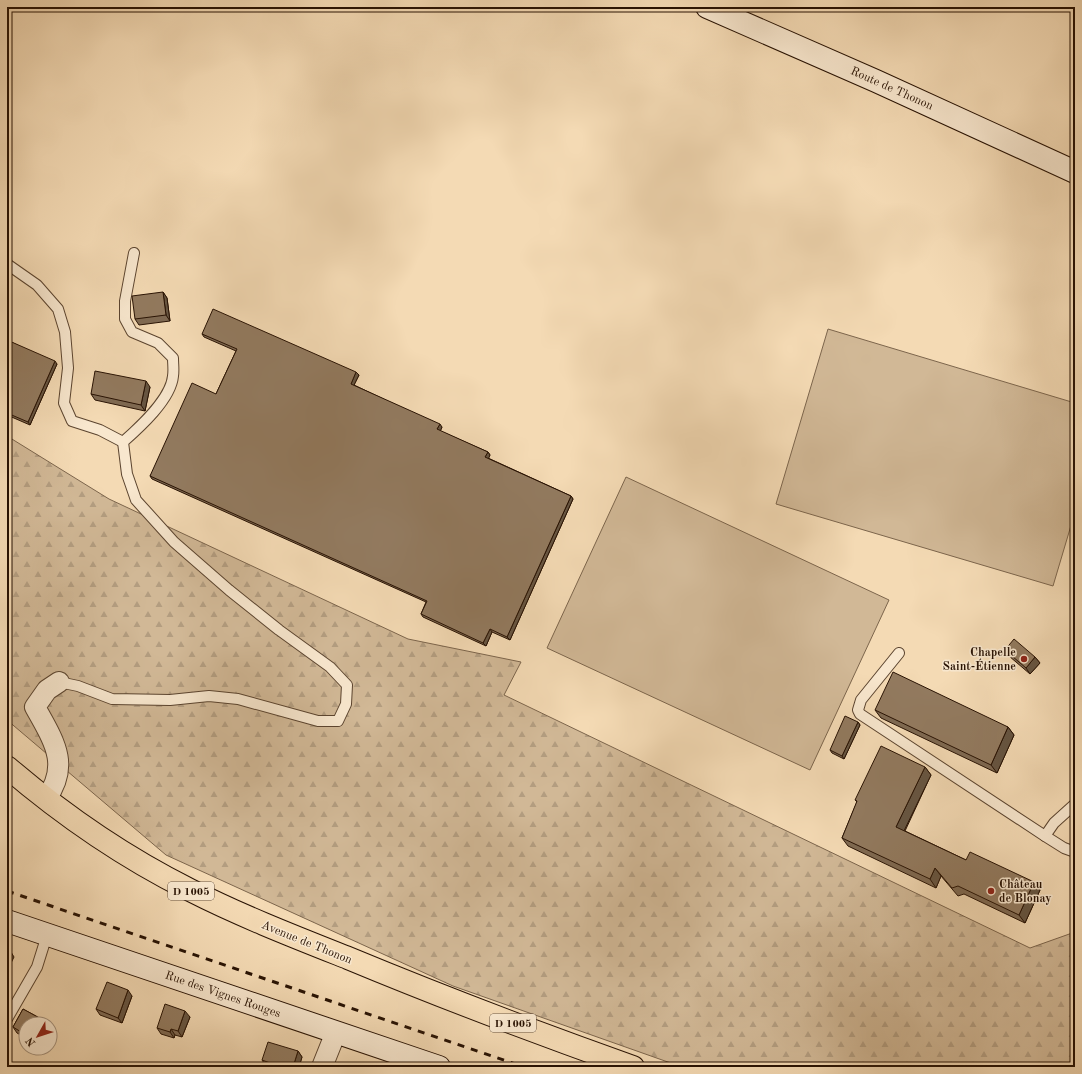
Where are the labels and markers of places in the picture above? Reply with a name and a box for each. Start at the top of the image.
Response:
place label: Chapelle Saint-Étienne [943,647,1016,673]
marker: Chapelle Saint-Étienne [1019,654,1029,664]
place label: Château de Blonay [999,879,1051,905]
marker: Château de Blonay [986,886,996,896]

